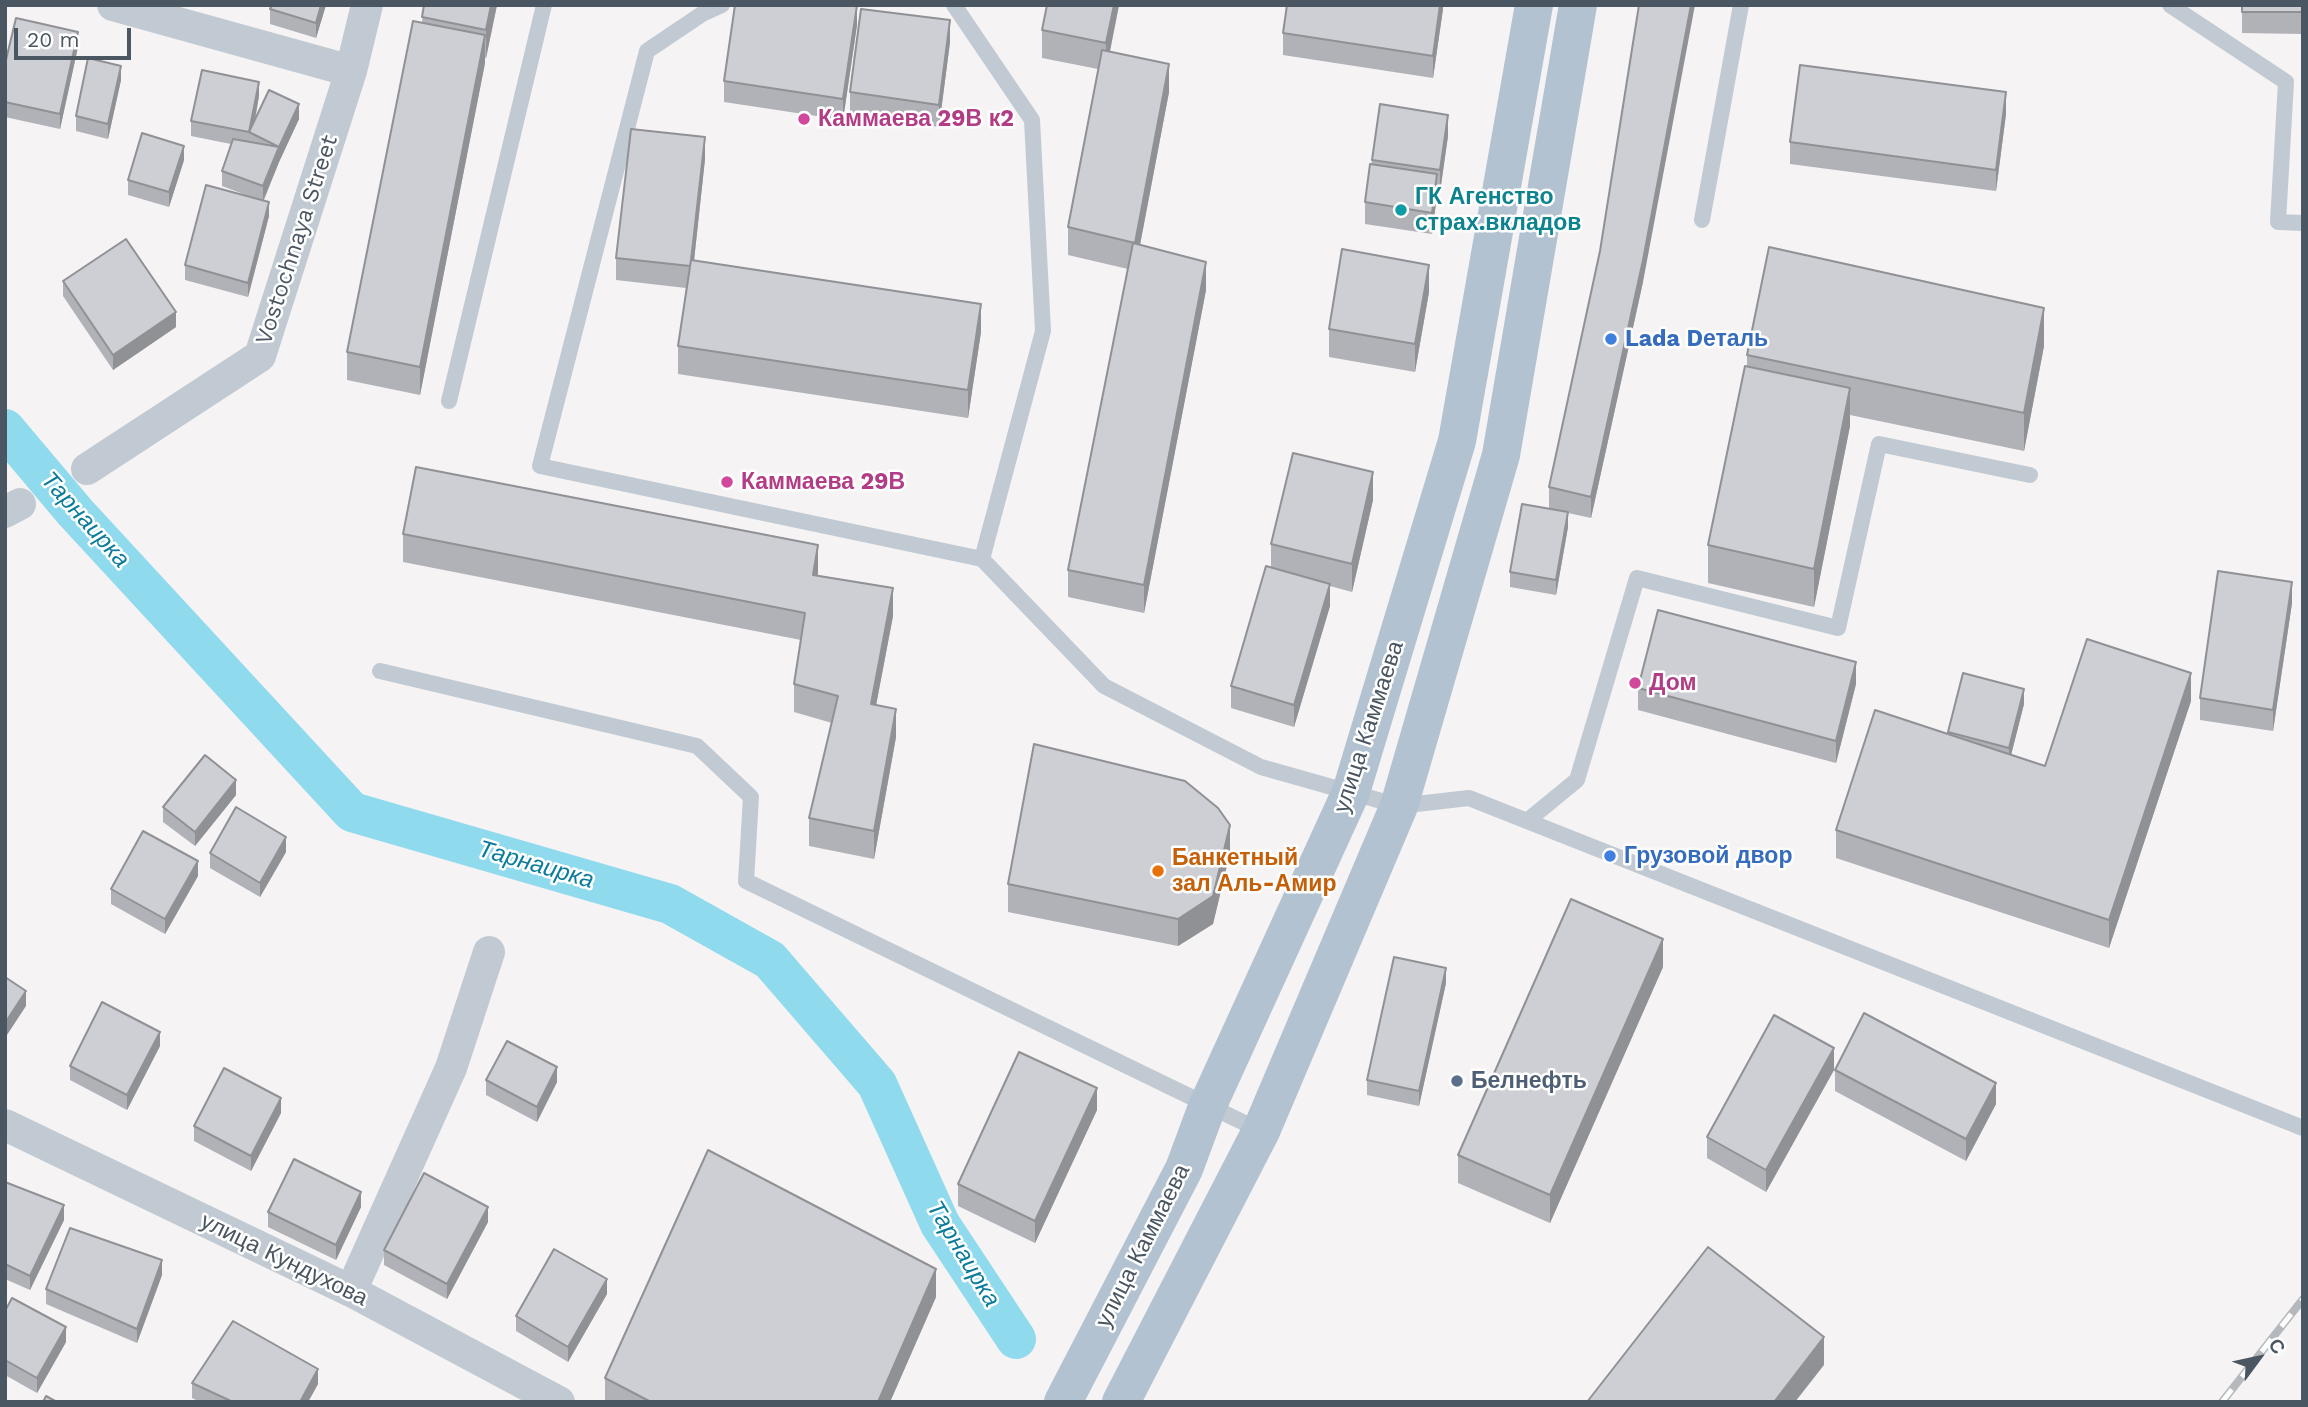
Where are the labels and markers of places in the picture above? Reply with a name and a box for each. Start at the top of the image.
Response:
place label: Каммаева 29В к2 [818,105,1014,133]
marker: Каммаева 29В к2 [796,111,812,127]
place label: ГК Агенство страх.вкладов [1415,183,1581,237]
marker: ГК Агенство страх.вкладов [1393,202,1409,218]
place label: Lada Dеталь [1625,325,1768,353]
marker: Lada Dеталь [1603,331,1619,347]
place label: Каммаева 29В [741,468,905,496]
marker: Каммаева 29В [719,474,735,490]
place label: Дом [1649,669,1696,697]
marker: Дом [1627,675,1643,691]
place label: Грузовой двор [1624,842,1792,870]
place label: Банкетный зал Аль-Амир [1172,844,1336,898]
marker: Грузовой двор [1602,848,1618,864]
marker: Банкетный зал Аль-Амир [1150,863,1166,879]
place label: Белнефть [1471,1067,1587,1095]
marker: Белнефть [1449,1073,1465,1089]

